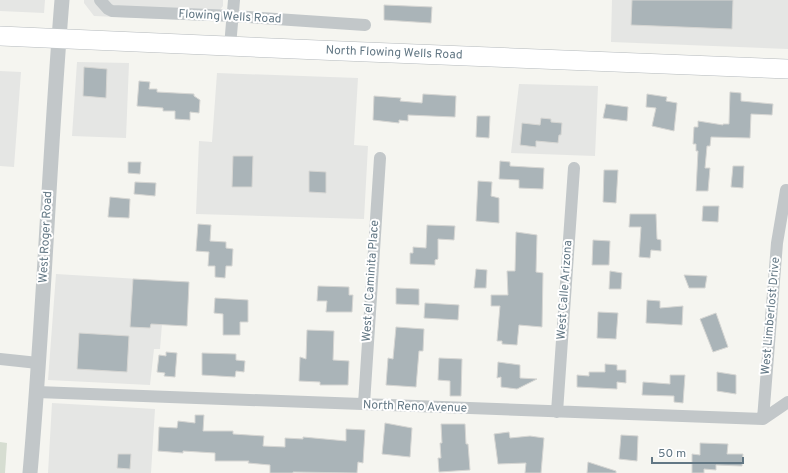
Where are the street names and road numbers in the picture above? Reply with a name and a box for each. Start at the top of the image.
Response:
street label: Flowing Wells Road [178,6,282,28]
street label: North Flowing Wells Road [325,43,463,63]
street label: West Roger Road [36,191,56,283]
street label: West el Caminita Place [359,220,383,342]
street label: West Calle Arizona [554,240,576,340]
street label: West Limberlost Drive [758,256,784,376]
street label: North Reno Avenue [363,397,467,417]

